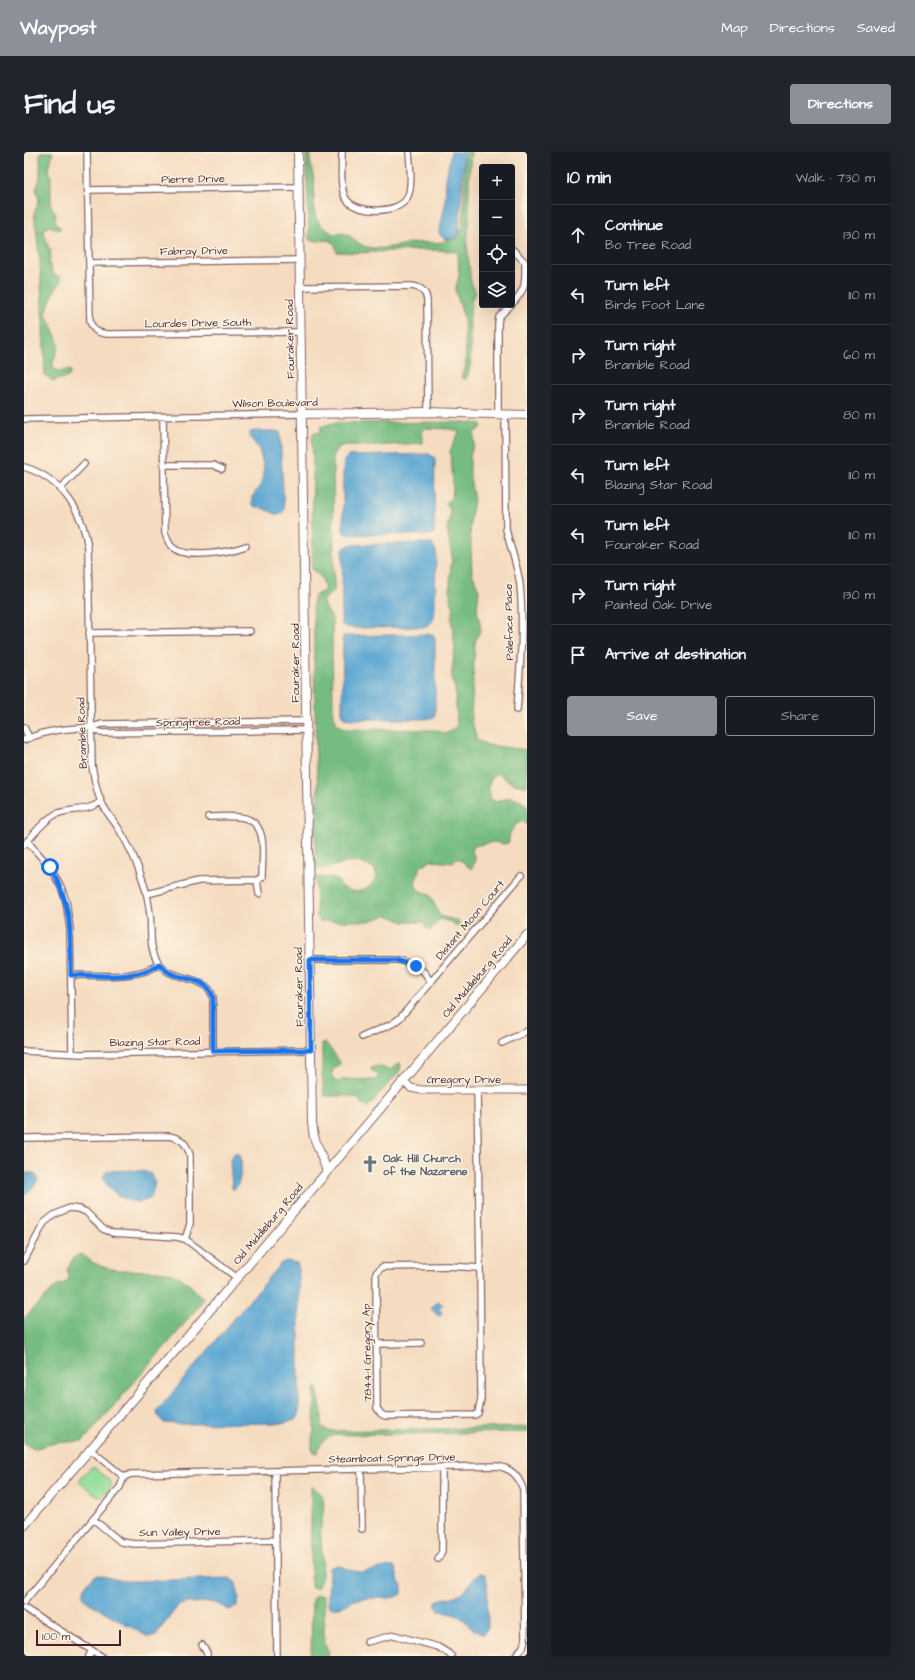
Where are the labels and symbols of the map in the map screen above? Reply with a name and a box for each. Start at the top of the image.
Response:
street label: Pierre Drive [161,171,225,187]
street label: Fabray Drive [160,243,228,260]
street label: Fouraker Road [282,299,298,379]
street label: Lourdes Drive South [145,315,252,331]
street label: Wilson Boulevard [232,395,318,411]
street label: Paleface Place [501,583,517,661]
street label: Fouraker Road [288,623,303,703]
street label: Bramble Road [73,697,91,769]
street label: Springtree Road [156,714,241,731]
route start [41,858,59,876]
street label: Distant Moon Court [432,876,508,963]
street label: Old Middleburg Road [438,933,517,1022]
street label: Fouraker Road [291,947,307,1027]
route end [407,957,425,975]
street label: Blazing Star Road [110,1034,201,1051]
street label: Gregory Drive [427,1072,501,1088]
place label: Oak Hill Church of the Nazarene [383,1151,467,1179]
church icon: Oak Hill Church of the Nazarene [360,1154,380,1174]
street label: Old Middleburg Road [229,1180,308,1269]
street label: 7844-1 Gregory Ap [359,1303,376,1403]
street label: Steamboat Springs Drive [328,1449,456,1468]
street label: Sun Valley Drive [139,1524,221,1541]
scale bar [36,1628,121,1647]

